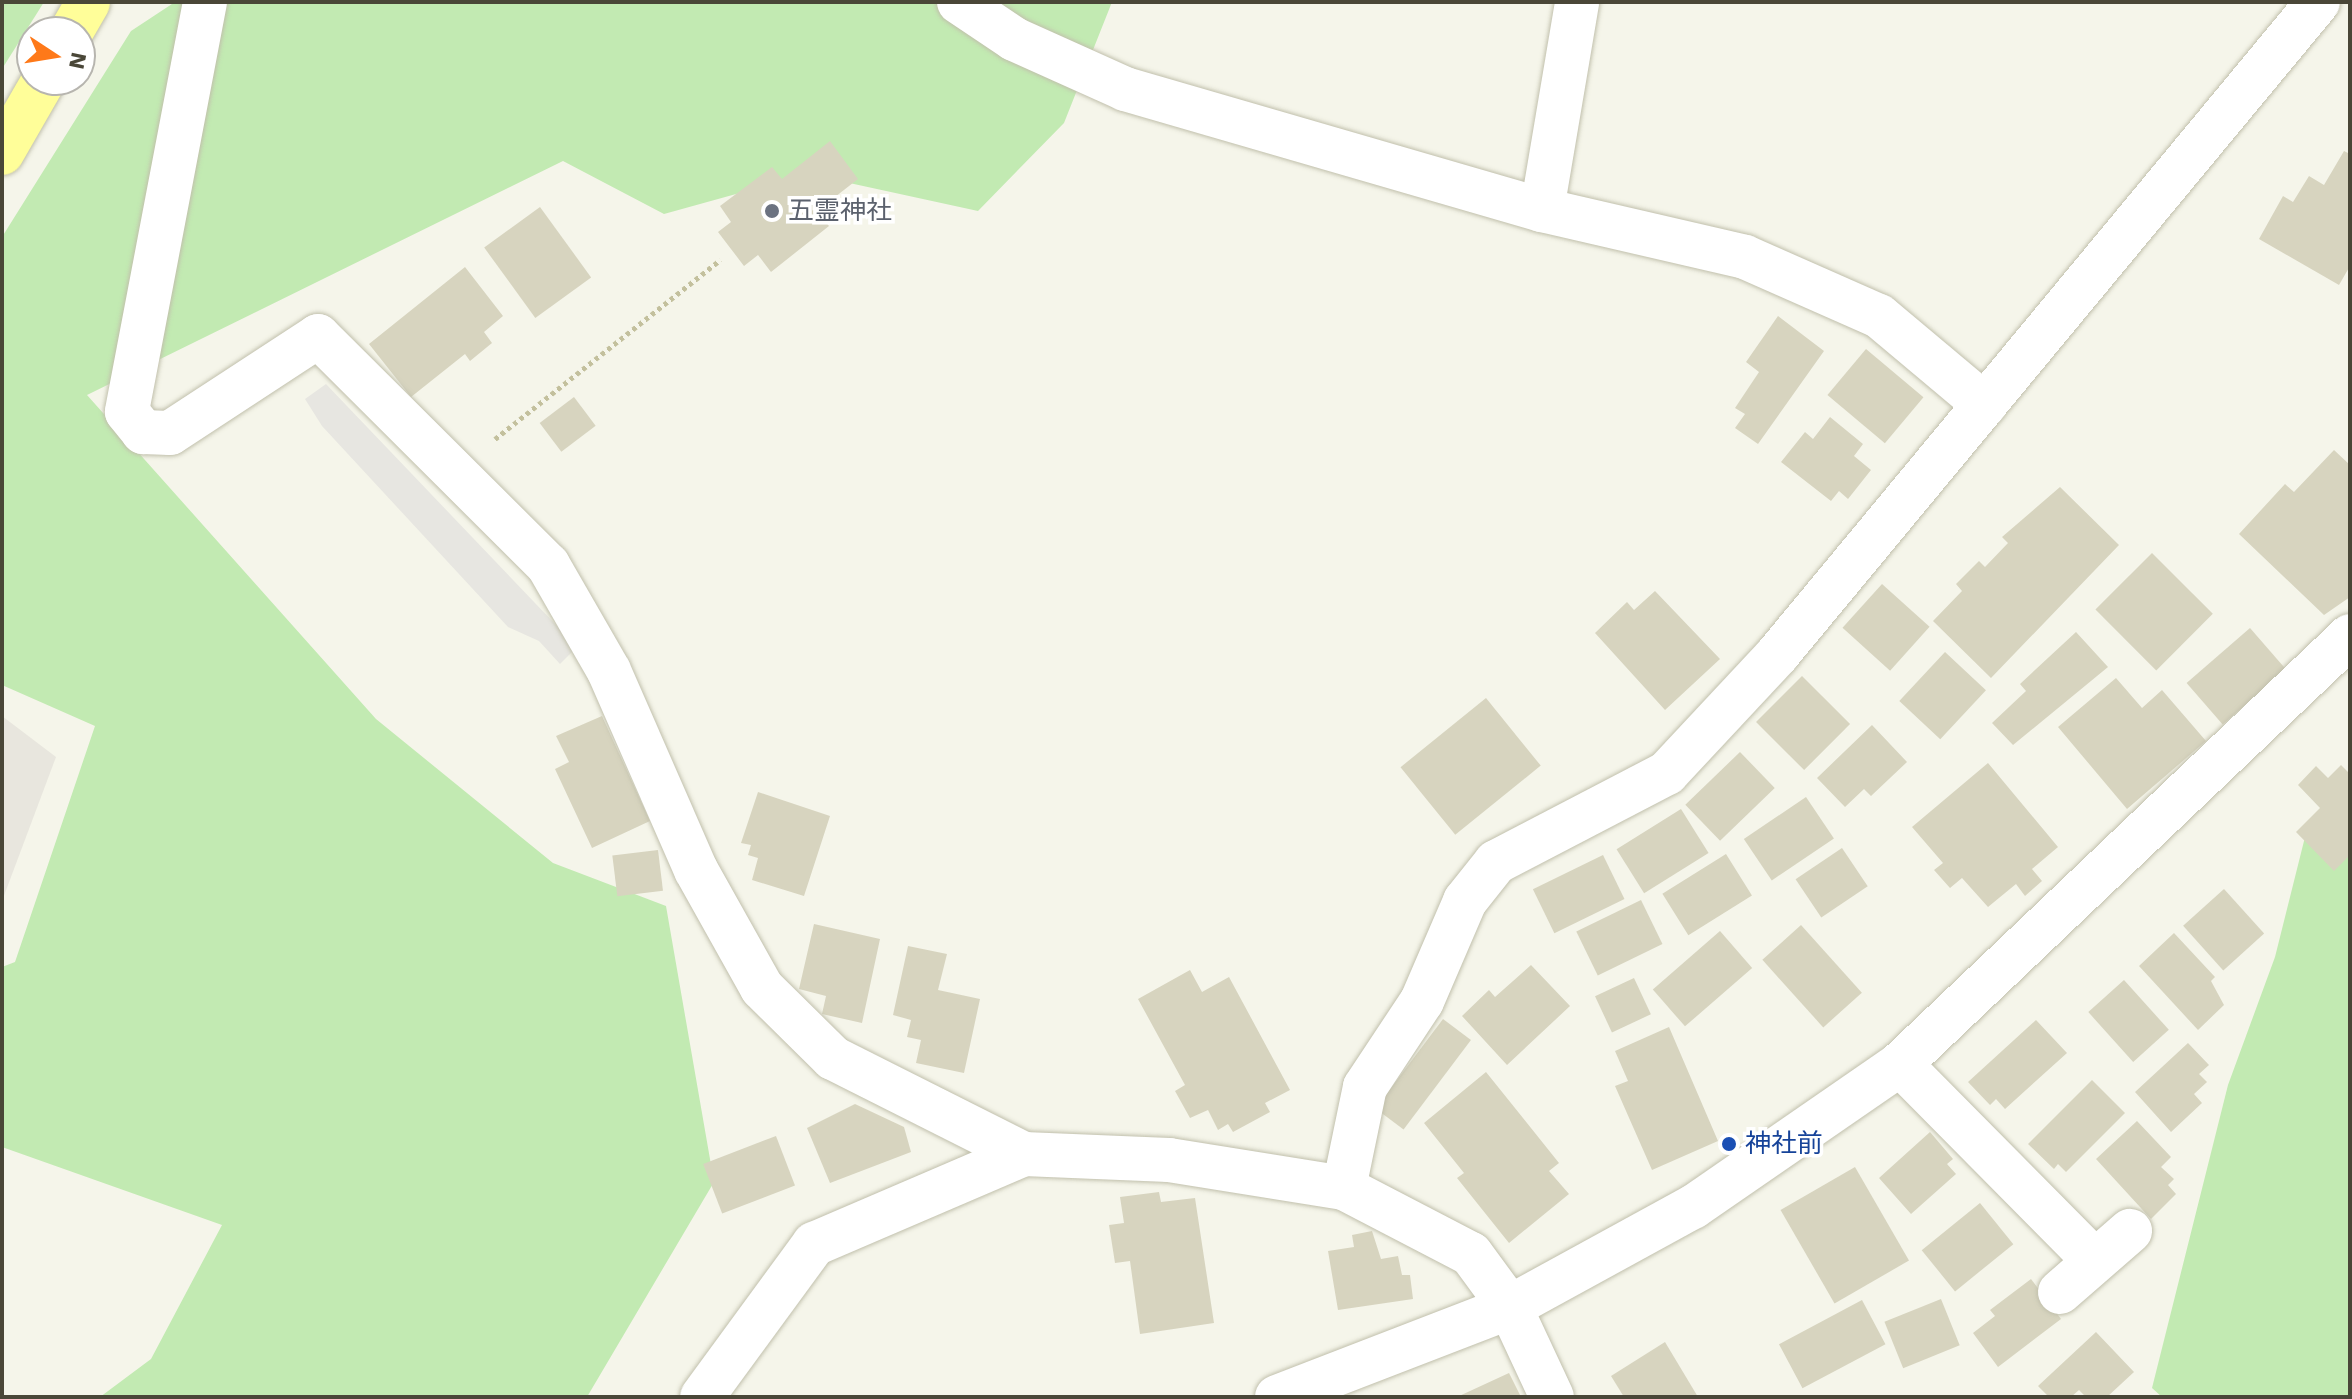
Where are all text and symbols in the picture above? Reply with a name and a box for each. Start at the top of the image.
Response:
north arrow [16,16,96,96]
text: N [64,50,92,71]
place label: 五霊神社 [788,195,892,227]
marker: 五霊神社 [763,202,781,220]
place label: 神社前 [1745,1128,1823,1160]
marker: 神社前 [1720,1135,1738,1153]

